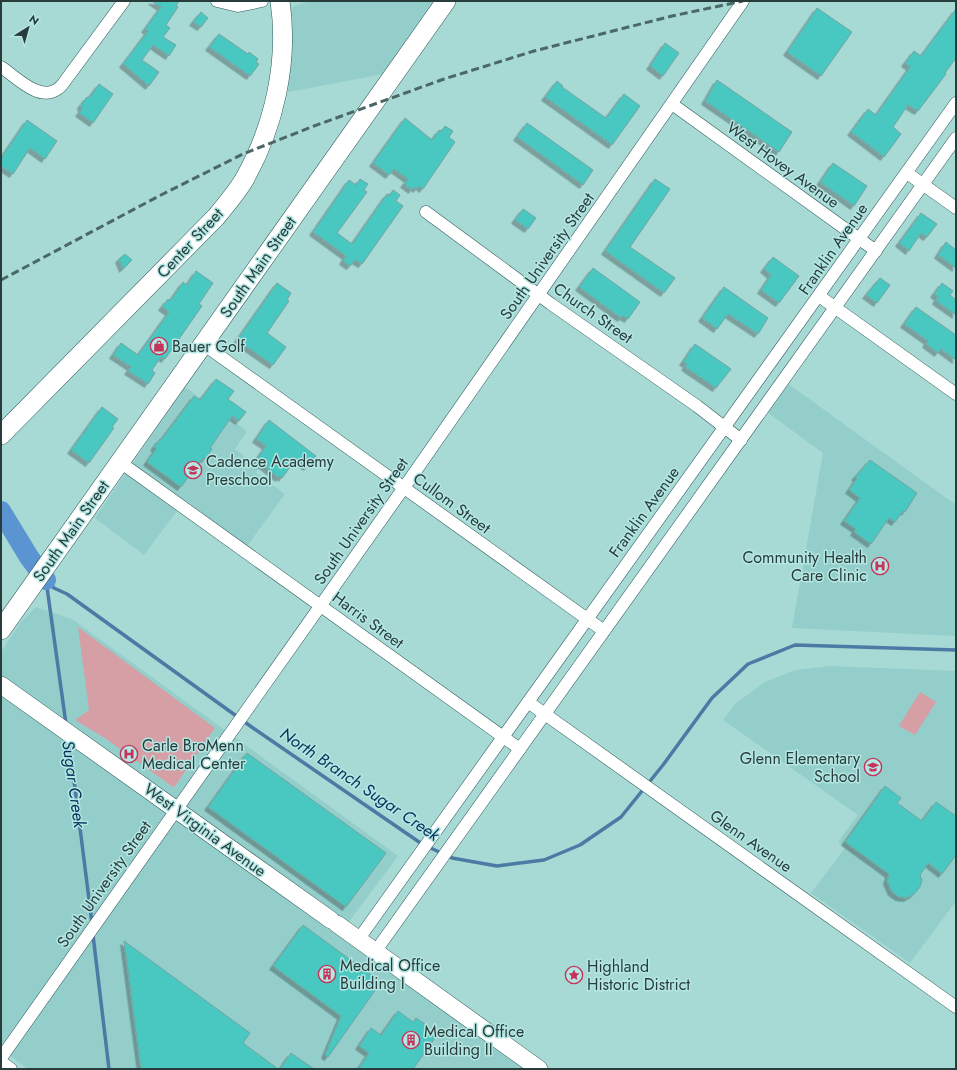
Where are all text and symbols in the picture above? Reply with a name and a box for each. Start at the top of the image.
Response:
north arrow [8,8,48,48]
text: N [26,11,42,29]
street label: West Hovey Avenue [722,116,844,214]
street label: South University Street [494,188,600,324]
street label: Franklin Avenue [793,199,873,299]
street label: Center Street [152,203,229,283]
street label: South Main Street [214,211,302,322]
street label: Church Street [549,277,637,349]
place label: Bauer Golf [172,335,245,358]
shop icon: Bauer Golf [149,336,169,356]
place label: Cadence Academy Preschool [206,450,335,491]
street label: South University Street [308,453,414,589]
school or university icon: Cadence Academy Preschool [183,460,203,480]
street label: Franklin Avenue [603,462,685,562]
street label: Cullom Street [408,467,496,539]
street label: South Main Street [27,475,115,586]
place label: Community Health Care Clinic [742,546,867,587]
hospital icon: Community Health Care Clinic [870,556,890,576]
street label: Harris Street [327,586,409,654]
water label: North Branch Sugar Creek [275,721,445,847]
place label: Carle BroMenn Medical Center [142,734,246,775]
water label: Sugar Creek [56,739,92,830]
hospital icon: Carle BroMenn Medical Center [119,744,139,764]
place label: Glenn Elementary School [740,747,861,788]
school or university icon: Glenn Elementary School [863,757,883,777]
street label: West Virginia Avenue [139,778,271,882]
street label: Glenn Avenue [705,804,797,878]
street label: South University Street [51,816,157,952]
place label: Medical Office Building I [340,954,440,995]
place label: Highland Historic District [587,955,690,996]
building icon: Medical Office Building I [317,964,337,984]
place icon: Highland Historic District [564,965,584,985]
place label: Medical Office Building II [424,1020,524,1061]
building icon: Medical Office Building II [401,1030,421,1050]

